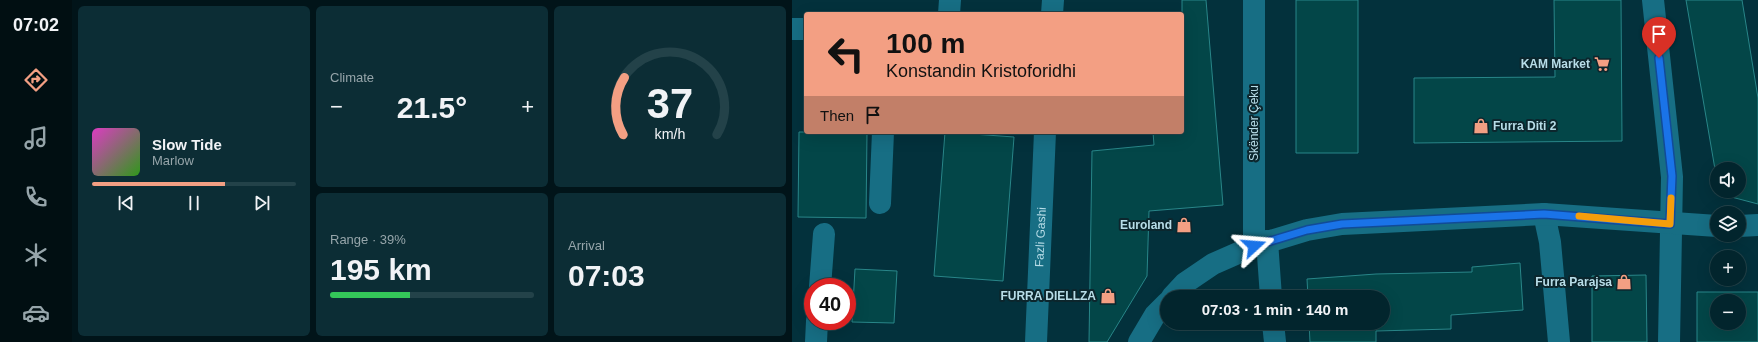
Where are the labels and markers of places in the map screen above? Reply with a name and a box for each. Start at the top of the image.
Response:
pin [1642,17,1676,58]
supermarket icon: KAM Market [1593,55,1611,73]
place label: KAM Market [1521,57,1590,71]
shop icon: Furra Diti 2 [1472,117,1490,135]
place label: Furra Diti 2 [1493,119,1557,133]
shop icon: Euroland [1175,216,1193,234]
place label: Euroland [1120,218,1172,232]
shop icon: Furra Parajsa [1615,273,1633,291]
place label: Furra Parajsa [1535,275,1612,289]
shop icon: FURRA DIELLZA [1099,287,1117,305]
place label: FURRA DIELLZA [1000,289,1096,303]

